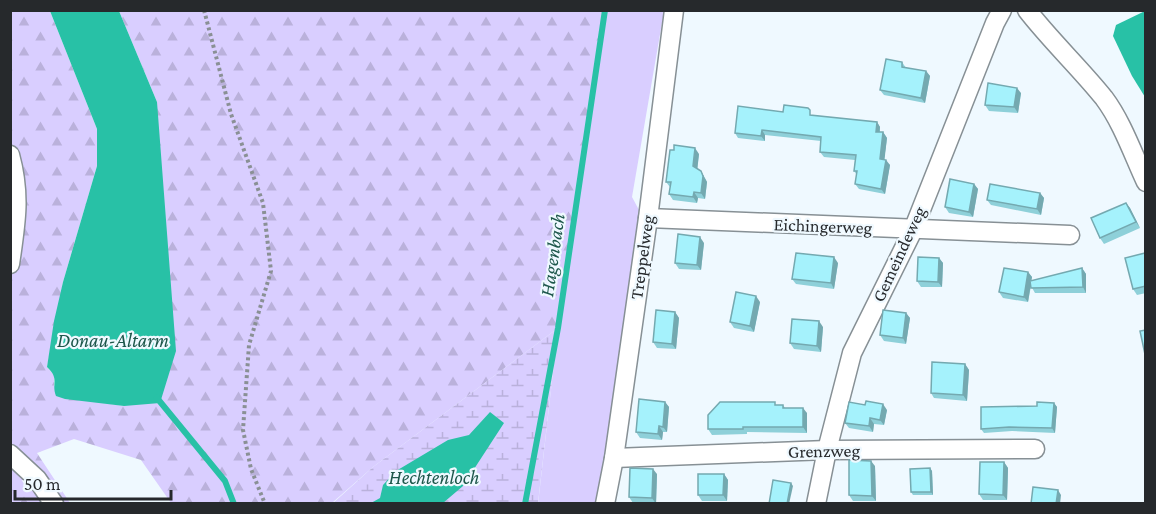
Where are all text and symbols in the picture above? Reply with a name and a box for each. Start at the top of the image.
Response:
street label: Gemeindeweg [868,203,930,305]
water label: Hagenbach [535,212,570,298]
street label: Treppelweg [626,213,658,300]
street label: Eichingerweg [773,214,873,238]
water label: Donau-Altarm [57,329,169,351]
street label: Grenzweg [788,440,861,462]
scale bar [15,463,171,501]
water label: Hechtenloch [389,466,479,488]
text: 50 m [24,474,61,494]

